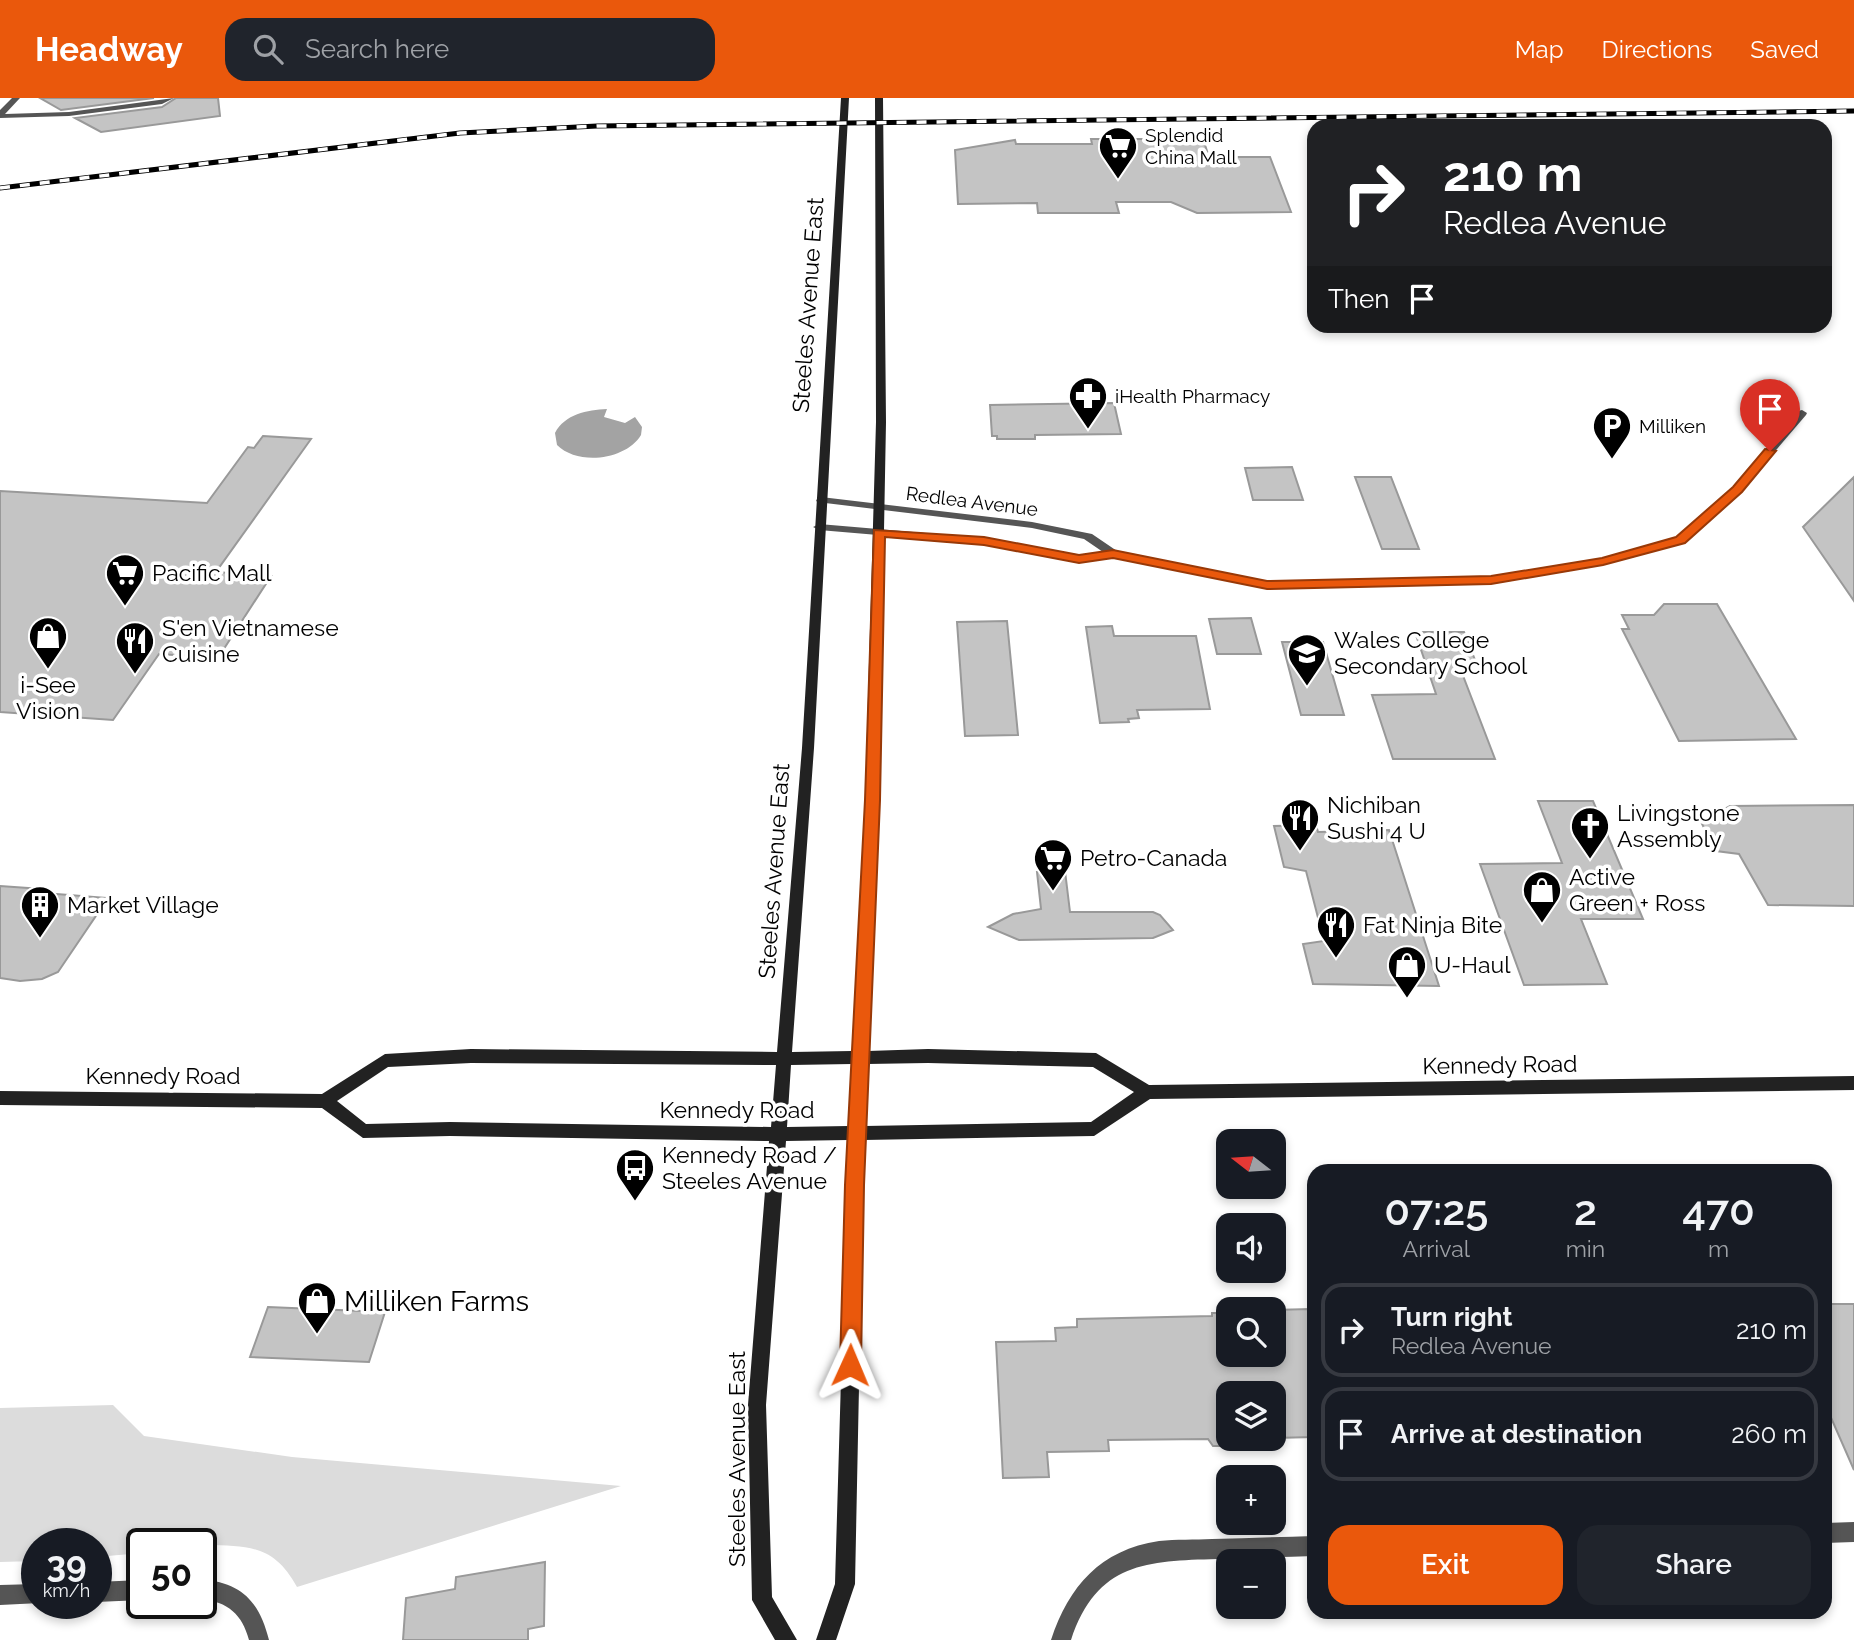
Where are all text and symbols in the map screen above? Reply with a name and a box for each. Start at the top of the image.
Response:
search box [225,18,715,81]
text: Headway [35,30,183,69]
icon: search [249,30,287,68]
text: Search here [305,34,449,64]
text: Map [1515,35,1564,64]
text: Directions [1602,35,1712,64]
text: Saved [1750,35,1819,64]
place label: Splendid China Mall [1145,124,1238,168]
supermarket icon: Splendid China Mall [1097,125,1139,180]
text: 210 m [1443,145,1582,202]
icon: right [1328,147,1419,238]
street label: Steeles Avenue East [786,196,829,414]
text: Redlea Avenue [1443,204,1666,241]
icon: arrive [1403,280,1441,318]
text: Then [1328,284,1389,314]
pharmacy icon: iHealth Pharmacy [1067,375,1109,430]
pin [1740,379,1800,451]
place label: iHealth Pharmacy [1115,385,1270,407]
icon: arrive [1751,390,1789,428]
parking icon: Milliken [1591,405,1633,460]
place label: Milliken [1639,415,1706,437]
street label: Redlea Avenue [905,482,1039,520]
supermarket icon: Pacific Mall [104,552,146,607]
place label: Pacific Mall [152,559,272,586]
place label: S'en Vietnamese Cuisine [162,614,339,667]
shop icon: i-See Vision [27,615,69,670]
restaurant icon: S'en Vietnamese Cuisine [114,620,156,675]
place label: Wales College Secondary School [1334,626,1528,679]
school or university icon: Wales College Secondary School [1286,632,1328,687]
place label: i-See Vision [16,671,80,724]
street label: Steeles Avenue East [752,762,795,980]
place label: Nichiban Sushi 4 U [1327,791,1426,844]
restaurant icon: Nichiban Sushi 4 U [1279,797,1321,852]
place label: Livingstone Assembly [1617,799,1740,852]
church icon: Livingstone Assembly [1569,805,1611,860]
supermarket icon: Petro-Canada [1032,837,1074,892]
place label: Petro-Canada [1080,844,1227,871]
place label: Active Green + Ross [1569,863,1705,916]
shop icon: Active Green + Ross [1521,869,1563,924]
building icon: Market Village [19,884,61,939]
place label: Market Village [67,891,219,918]
restaurant icon: Fat Ninja Bite [1315,904,1357,959]
place label: Fat Ninja Bite [1363,911,1502,938]
shop icon: U-Haul [1386,944,1428,999]
place label: U-Haul [1434,951,1511,978]
street label: Kennedy Road [1422,1050,1578,1079]
street label: Kennedy Road [85,1062,241,1089]
street label: Kennedy Road [659,1096,815,1123]
north arrow [1216,1129,1286,1199]
map controls [1216,1129,1286,1619]
place label: Kennedy Road / Steeles Avenue [662,1141,837,1194]
bus stop icon: Kennedy Road / Steeles Avenue [614,1147,656,1202]
text: 07:25 [1384,1186,1489,1235]
text: 2 [1574,1186,1597,1235]
text: 470 [1682,1186,1755,1235]
button: sound [1216,1213,1286,1283]
text: Arrival [1403,1235,1470,1262]
text: min [1566,1235,1605,1262]
text: m [1708,1235,1729,1262]
shop icon: Milliken Farms [296,1280,338,1335]
place label: Milliken Farms [344,1285,529,1318]
button: search [1216,1297,1286,1367]
text: Turn right [1391,1302,1512,1332]
icon: right [1332,1311,1370,1349]
text: 210 m [1736,1315,1807,1345]
position arrow [813,1328,887,1402]
text: Redlea Avenue [1391,1332,1552,1359]
street label: Steeles Avenue East [723,1351,750,1567]
button: layers [1216,1381,1286,1451]
icon: arrive [1332,1415,1370,1453]
text: Arrive at destination [1391,1419,1642,1449]
text: 260 m [1731,1419,1807,1449]
button: + [1216,1465,1286,1535]
button: Exit [1328,1525,1563,1605]
button: Share [1577,1525,1811,1605]
speed limit sign: 50 [126,1528,217,1619]
text: 39 [46,1544,87,1585]
button: − [1216,1549,1286,1619]
text: km/h [43,1580,90,1601]

